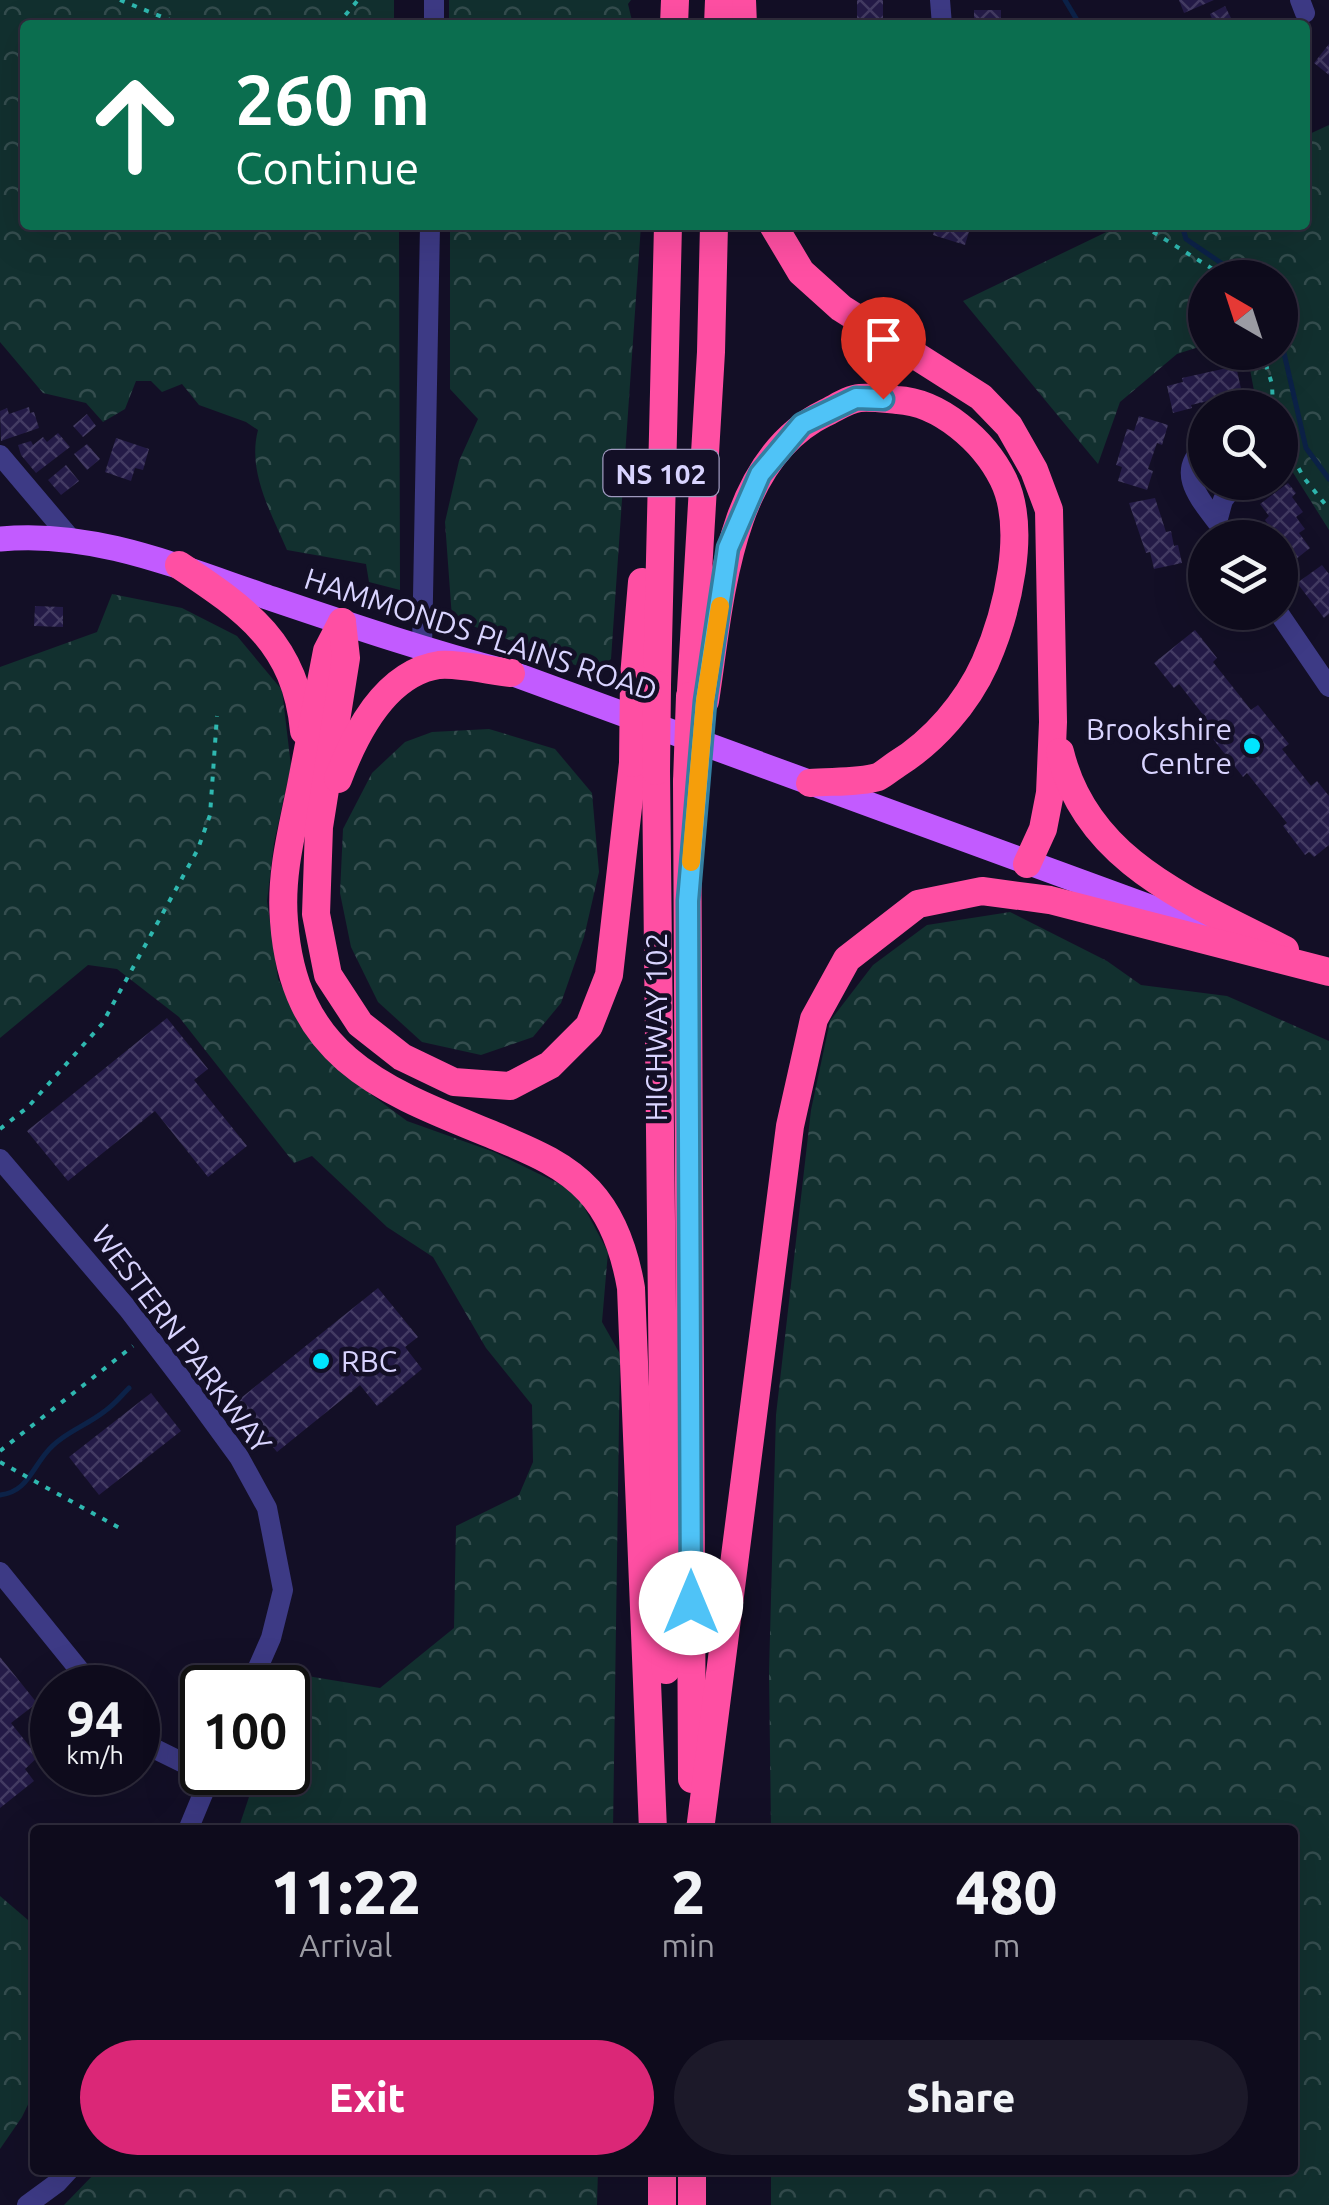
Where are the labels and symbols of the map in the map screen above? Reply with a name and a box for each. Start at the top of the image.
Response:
north arrow [1188,260,1298,370]
pin [841,297,926,400]
road number: NS 102 [604,450,718,496]
street label: HAMMONDS PLAINS ROAD [300,561,662,707]
place label: Brookshire Centre [1086,712,1232,780]
marker: Brookshire Centre [1241,735,1263,757]
street label: HIGHWAY 102 [639,932,673,1122]
street label: WESTERN PARKWAY [85,1218,279,1460]
place label: RBC [341,1344,397,1378]
marker: RBC [310,1350,332,1372]
position arrow [639,1551,743,1655]
speed limit sign: 100 [180,1665,310,1795]

